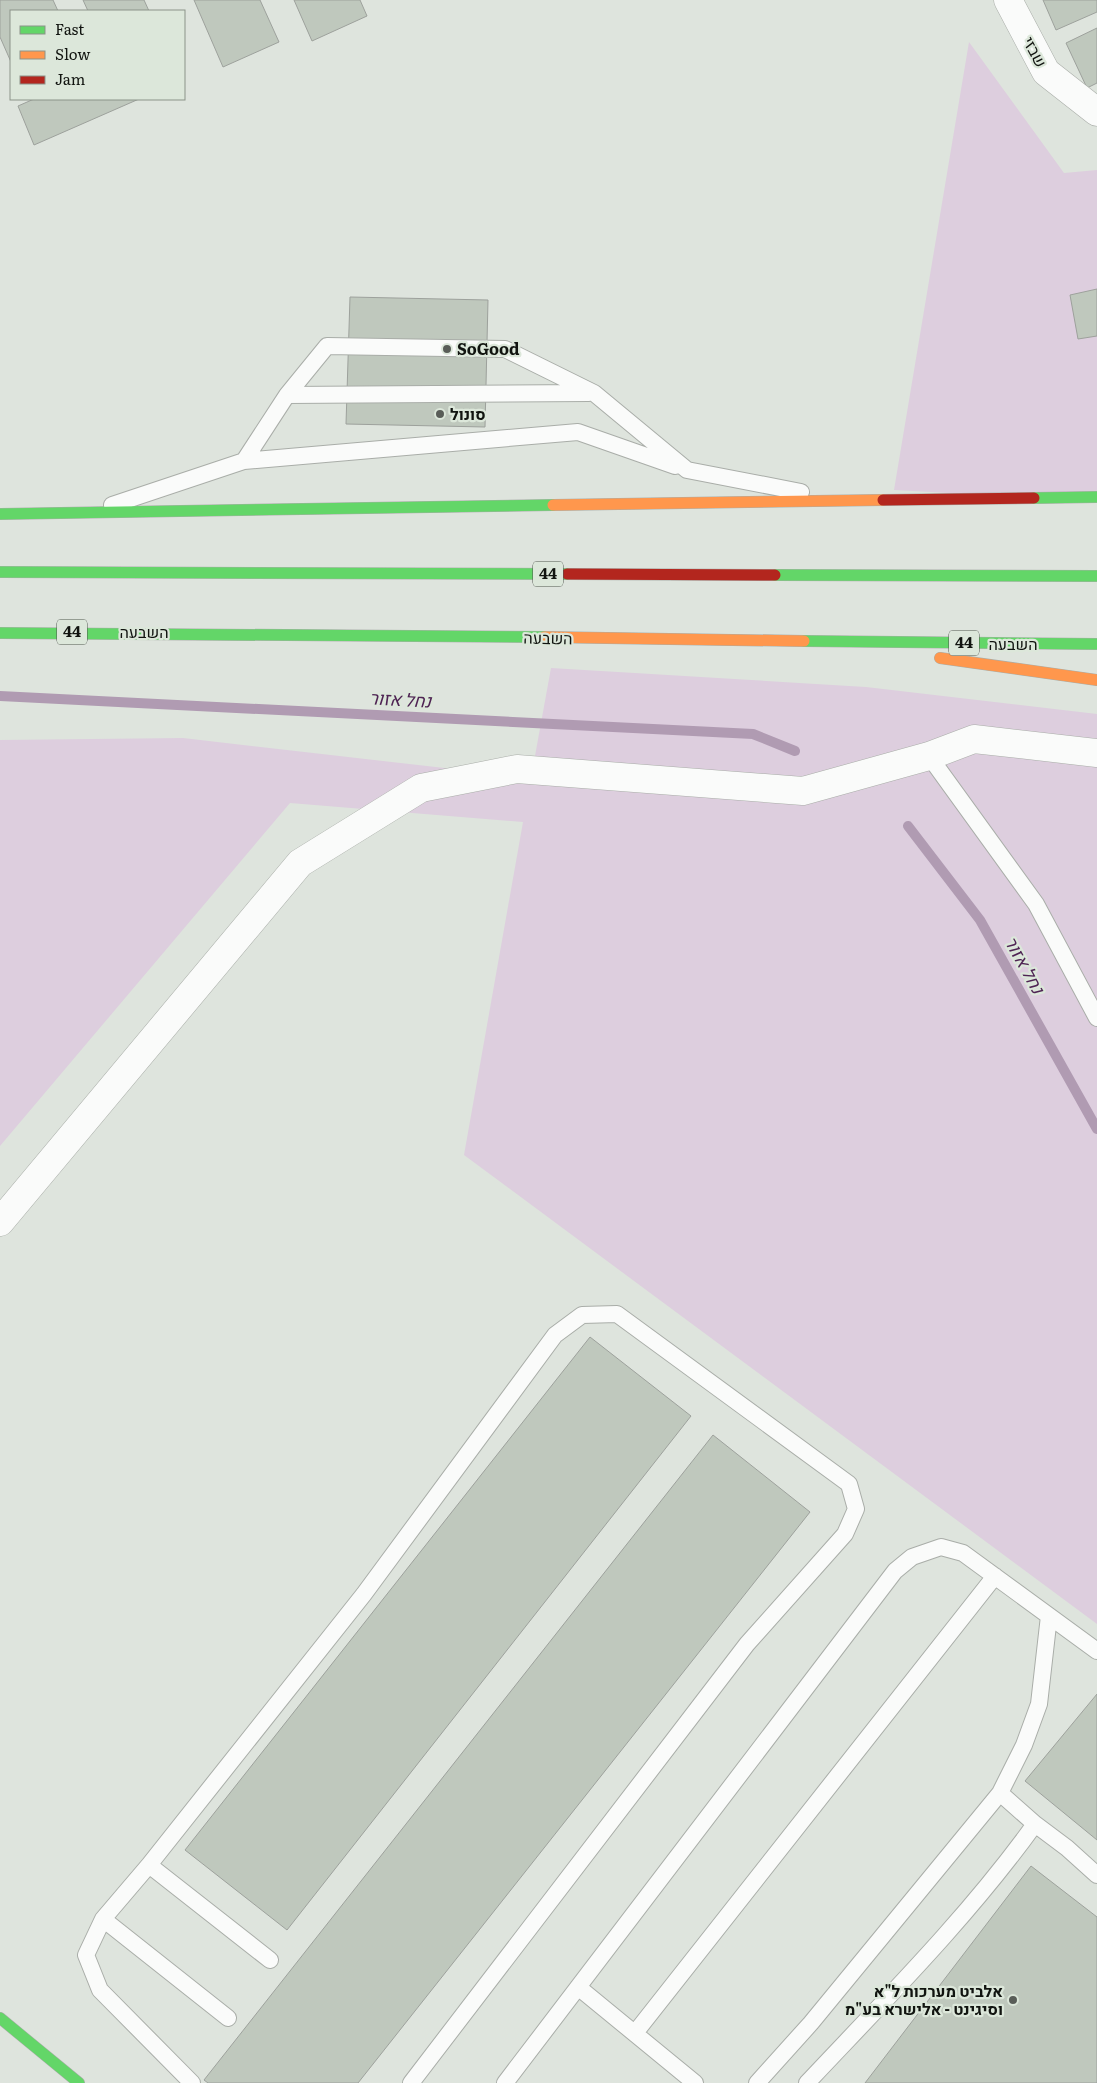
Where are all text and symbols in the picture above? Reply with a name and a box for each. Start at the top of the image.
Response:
legend [10,10,185,100]
text: Fast [55,17,84,40]
street label: שבזי [1018,32,1054,71]
text: Slow [55,42,90,65]
text: Jam [55,67,86,90]
place label: SoGood [457,336,520,360]
marker: SoGood [441,343,453,355]
place label: סונול [450,401,486,425]
marker: סונול [434,408,446,420]
road number: 44 [533,562,563,586]
street label: השבעה [119,619,169,643]
road number: 44 [57,620,87,644]
street label: השבעה [523,625,573,649]
road number: 44 [949,630,979,656]
street label: השבעה [988,631,1038,655]
water label: נחל אזור [368,683,433,714]
water label: נחל אזור [998,931,1053,999]
place label: אלביט מערכות ל"א וסיגינט - אלישרא בע"מ [845,1978,1003,2020]
marker: אלביט מערכות ל"א וסיגינט - אלישרא בע"מ [1007,1994,1019,2006]

